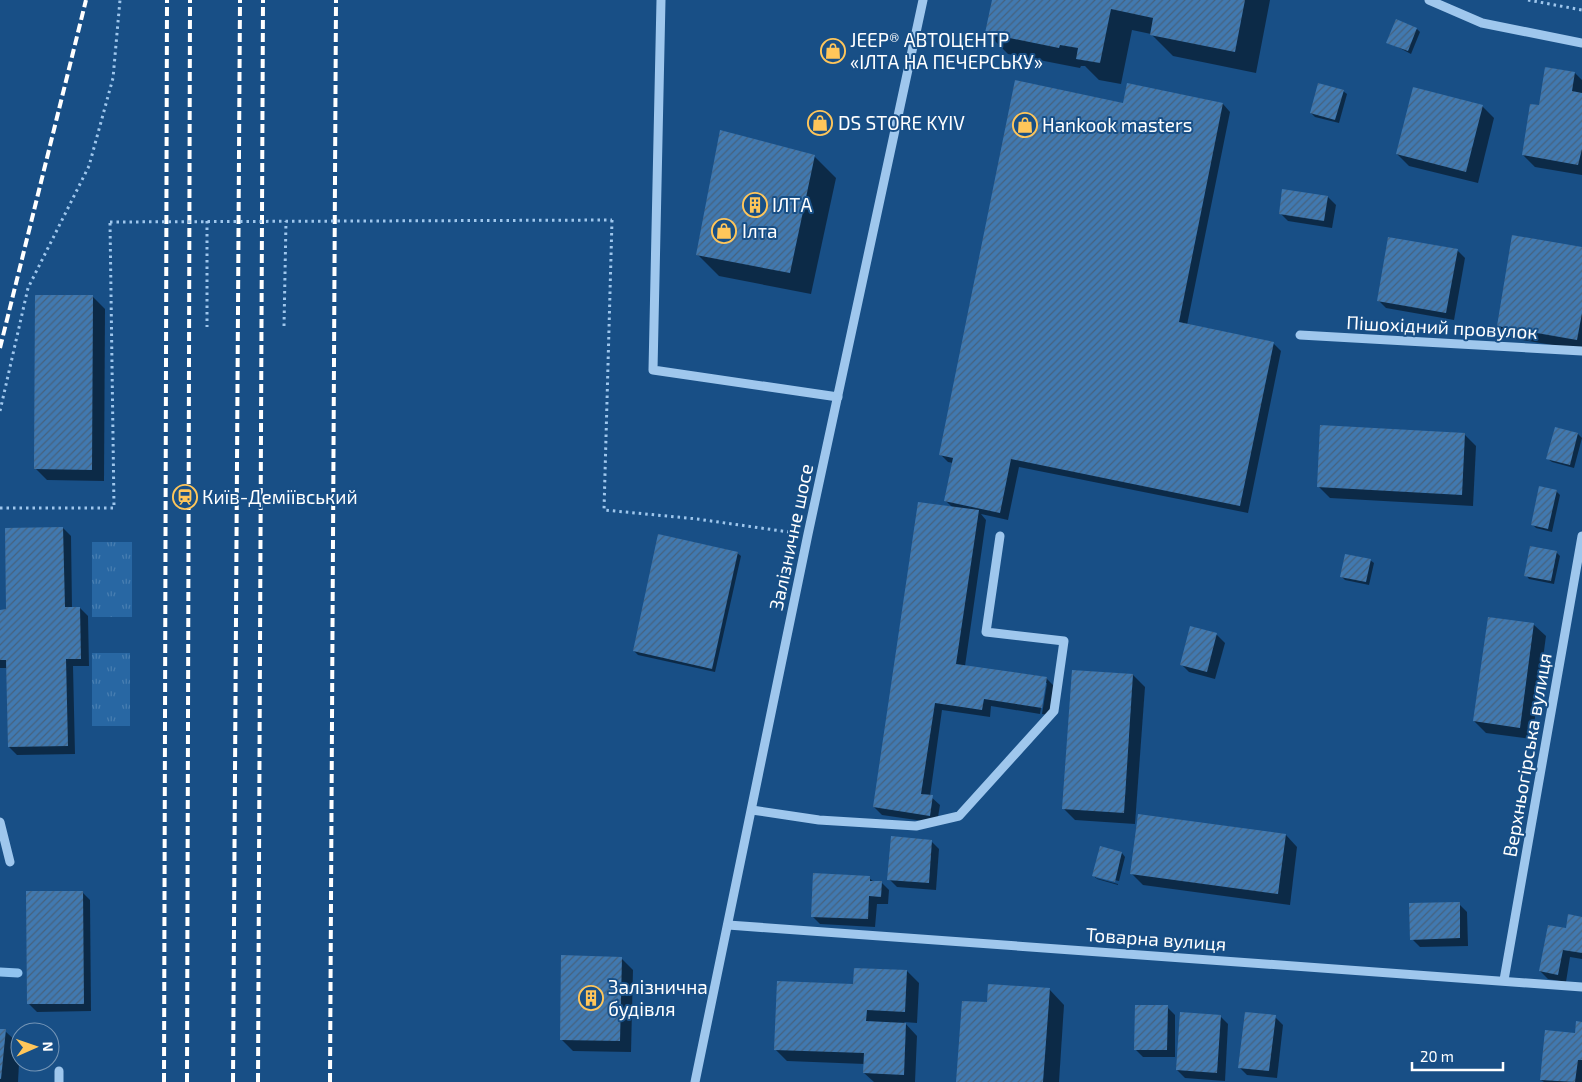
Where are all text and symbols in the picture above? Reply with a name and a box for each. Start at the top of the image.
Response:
place label: JEEP® АВТОЦЕНТР «ІЛТА НА ПЕЧЕРСЬКУ» [850,28,1043,73]
shop icon: JEEP® АВТОЦЕНТР «ІЛТА НА ПЕЧЕРСЬКУ» [820,38,846,64]
shop icon: DS STORE KYIV [807,110,833,136]
place label: DS STORE KYIV [838,111,965,134]
shop icon: Hankook masters [1012,112,1038,138]
place label: Hankook masters [1042,113,1192,136]
building icon: ІЛТА [742,192,768,218]
place label: ІЛТА [772,193,812,216]
shop icon: Ілта [711,218,737,244]
place label: Ілта [742,219,777,242]
street label: Пішохідний провулок [1346,310,1538,344]
street label: Залізничне шосе [764,461,817,612]
station icon: Київ-Деміївський [172,484,198,510]
place label: Київ-Деміївський [202,485,358,508]
street label: Верхньогірська вулиця [1497,651,1557,859]
street label: Товарна вулиця [1085,922,1227,956]
place label: Залізнична будівля [608,975,708,1021]
building icon: Залізнична будівля [578,985,604,1011]
north arrow [10,1022,60,1072]
scale bar [1412,1040,1503,1072]
text: N [40,1041,57,1052]
text: 20 m [1420,1047,1454,1065]

